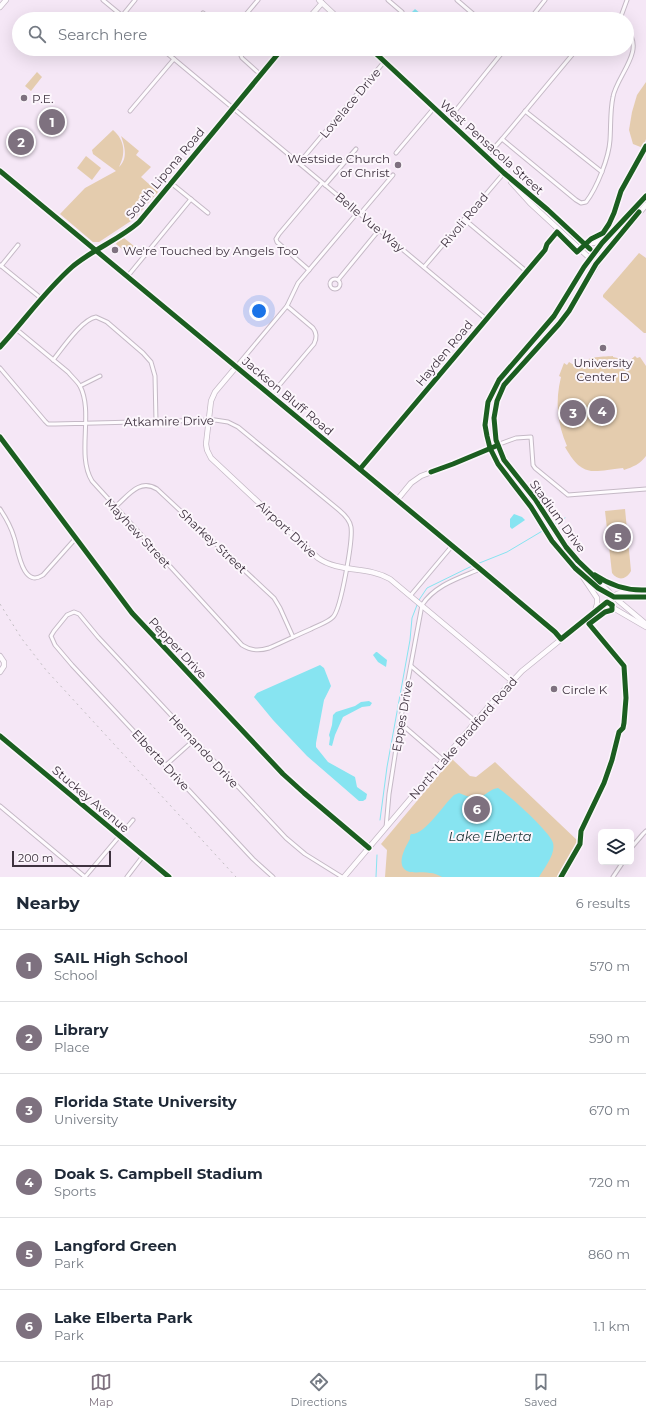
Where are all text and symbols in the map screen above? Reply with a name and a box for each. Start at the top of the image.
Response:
search box [12,12,634,56]
icon: search [26,23,48,45]
text: Search here [58,25,147,44]
street label: Lovelace Drive [316,65,384,141]
place label: P.E. [32,91,54,106]
marker: P.E. [19,93,29,103]
street label: West Pensacola Street [437,96,547,198]
pin: 1 [39,107,65,137]
street label: South Lipona Road [122,124,208,222]
pin: 2 [8,127,34,157]
place label: Westside Church of Christ [288,151,390,180]
marker: Westside Church of Christ [393,160,403,170]
street label: Belle Vue Way [332,189,408,256]
street label: Rivoli Road [437,190,491,250]
place label: We're Touched by Angels Too [123,243,299,258]
marker: We're Touched by Angels Too [110,245,120,255]
your location [249,301,269,321]
street label: Hayden Road [412,317,476,389]
marker: University Center D [598,343,608,353]
street label: Jackson Bluff Road [239,353,337,439]
place label: University Center D [573,355,633,384]
pin: 4 [589,396,615,426]
pin: 3 [560,398,586,428]
street label: Atkamire Drive [124,413,214,429]
street label: Stadium Drive [527,477,589,555]
street label: Mayhew Street [102,495,174,571]
street label: Airport Drive [254,497,320,561]
street label: Sharkey Street [176,506,250,576]
pin: 5 [605,522,631,552]
street label: Pepper Drive [146,614,210,682]
street label: North Lake Bradford Road [406,674,520,802]
street label: Eppes Drive [388,679,416,753]
place label: Circle K [562,682,608,697]
marker: Circle K [549,684,559,694]
street label: Hernando Drive [166,711,242,791]
street label: Elberta Drive [129,726,193,794]
street label: Stuckey Avenue [49,762,133,836]
pin: 6 [464,794,490,824]
water label: Lake Elberta [448,828,532,844]
map controls [598,829,634,865]
button: layers [598,829,634,865]
scale bar [12,849,111,868]
text: 200 m [18,851,53,865]
text: Nearby [16,893,80,913]
text: 6 results [576,895,630,911]
text: SAIL High School [54,948,188,967]
text: 1 [26,958,32,974]
text: 570 m [590,958,630,974]
text: School [54,967,98,983]
text: Library [54,1020,109,1039]
text: 2 [25,1030,33,1046]
text: 590 m [589,1030,630,1046]
text: Place [54,1039,90,1055]
text: Florida State University [54,1092,237,1111]
text: 3 [25,1102,33,1118]
text: 670 m [589,1102,630,1118]
text: University [54,1111,118,1127]
text: Doak S. Campbell Stadium [54,1164,263,1183]
text: 4 [25,1174,33,1190]
text: 720 m [589,1174,630,1190]
text: Sports [54,1183,96,1199]
text: Langford Green [54,1236,177,1255]
text: 5 [25,1246,33,1262]
text: 860 m [588,1246,630,1262]
text: Park [54,1255,84,1271]
text: Lake Elberta Park [54,1308,193,1327]
text: 6 [25,1318,33,1334]
text: 1.1 km [593,1318,630,1334]
text: Park [54,1327,84,1343]
tab: Map [89,1371,113,1409]
tab: Directions [291,1371,347,1409]
tab: Saved [524,1371,557,1409]

